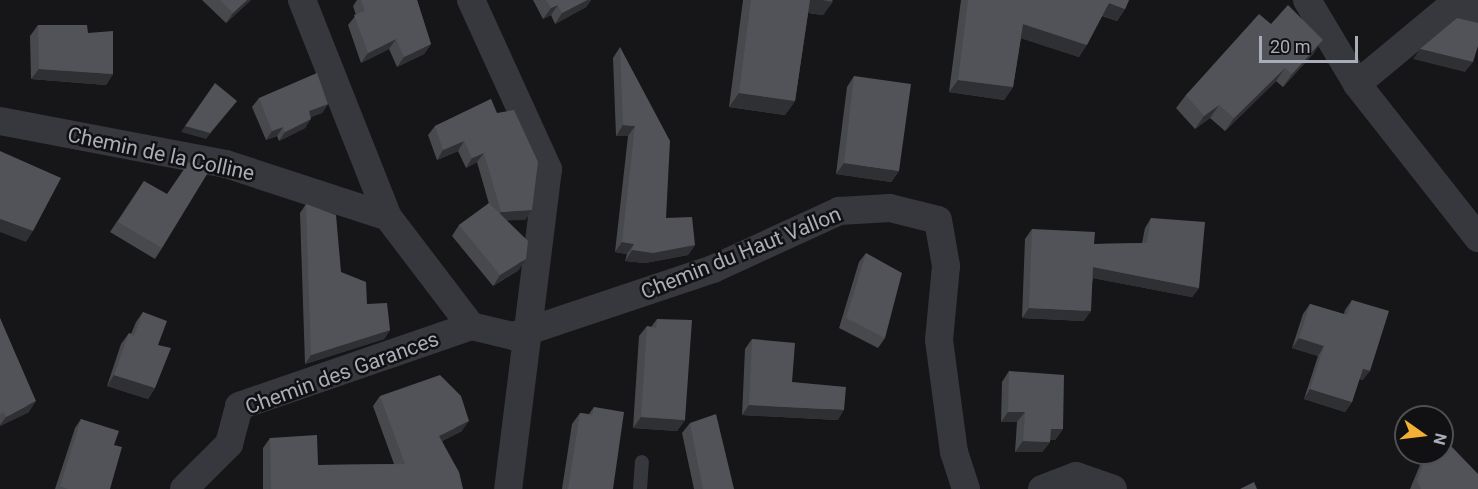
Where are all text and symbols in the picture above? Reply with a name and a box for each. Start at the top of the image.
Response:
scale bar [1262,24,1361,62]
text: 20 m [1270,36,1310,57]
street label: Chemin de la Colline [65,122,257,186]
street label: Chemin du Haut Vallon [637,201,845,305]
street label: Chemin des Garances [242,326,442,420]
north arrow [1394,405,1454,465]
text: N [1429,431,1451,447]

